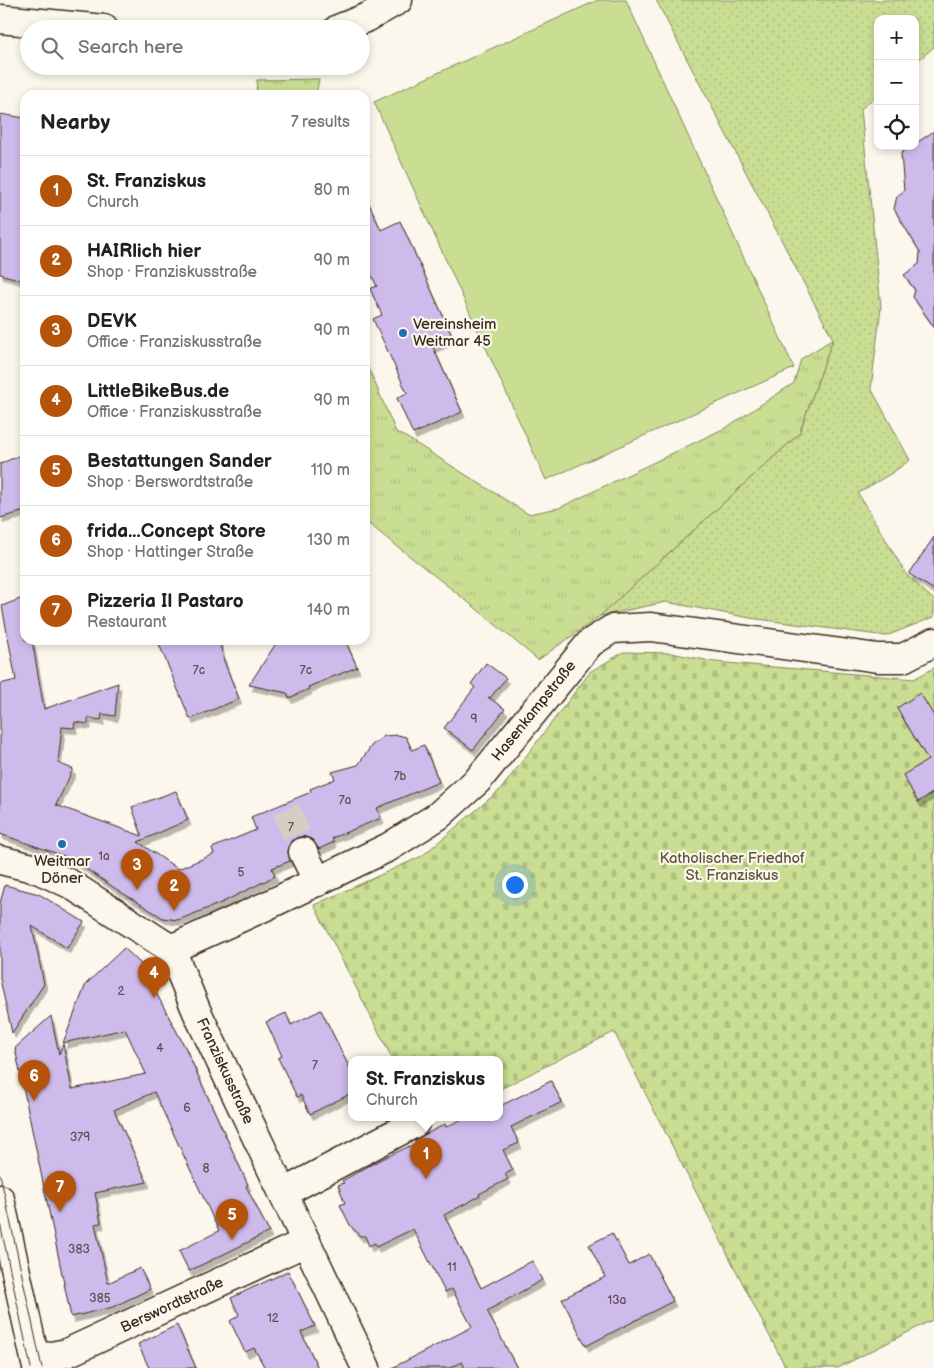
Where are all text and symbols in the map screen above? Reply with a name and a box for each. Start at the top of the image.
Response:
map controls [874,15,919,150]
button: + [874,15,919,60]
search box [20,20,370,75]
icon: search [38,34,66,62]
text: Search here [78,36,183,59]
button: − [874,60,919,105]
button: locate [874,105,919,150]
text: Nearby [40,110,110,135]
text: 7 results [291,113,350,132]
text: St. Franziskus [87,170,206,193]
text: 1 [53,181,59,200]
text: 80 m [314,181,350,200]
text: Church [87,193,139,212]
text: HAIRlich hier [87,240,201,263]
text: 2 [51,251,61,270]
text: 90 m [314,251,350,270]
text: Shop · Franziskusstraße [87,263,257,282]
text: DEVK [87,310,137,333]
place label: Vereinsheim Weitmar 45 [413,315,497,351]
text: 3 [51,321,61,340]
text: 90 m [314,321,350,340]
marker: Vereinsheim Weitmar 45 [397,327,409,339]
text: Office · Franziskusstraße [87,333,262,352]
text: LittleBikeBus.de [87,380,229,403]
text: 4 [51,391,61,410]
text: 90 m [314,391,350,410]
text: Office · Franziskusstraße [87,403,262,422]
text: Bestattungen Sander [87,450,272,473]
text: 5 [51,461,61,480]
text: 110 m [311,461,350,480]
text: Shop · Berswordtstraße [87,473,253,492]
text: frida...Concept Store [87,520,266,543]
text: 6 [51,531,61,550]
text: 130 m [307,531,350,550]
text: Shop · Hattinger Straße [87,543,254,562]
text: Pizzeria Il Pastaro [87,590,244,613]
text: 7 [52,601,60,620]
text: 140 m [307,601,350,620]
text: Restaurant [87,613,167,632]
street label: Hasenkampstraße [488,657,580,765]
house number: 7c [193,663,205,678]
house number: 7c [300,663,312,678]
house number: 9 [471,712,478,727]
house number: 7b [394,769,407,784]
house number: 7a [339,793,352,808]
house number: 7 [288,820,294,835]
marker: Weitmar Döner [56,838,68,850]
house number: 1a [98,849,110,864]
pin: 3 [121,849,153,890]
park label: Katholischer Friedhof St. Franziskus [659,849,805,885]
place label: Weitmar Döner [34,852,91,888]
house number: 5 [238,865,245,880]
pin: 2 [158,870,190,911]
your location [502,872,528,898]
pin: 4 [138,957,170,998]
house number: 2 [117,984,125,999]
street label: Franziskusstraße [192,1015,258,1127]
house number: 4 [156,1041,164,1056]
popup [348,1056,503,1121]
house number: 7 [312,1058,318,1073]
pin: 6 [18,1060,50,1101]
text: St. Franziskus [366,1068,485,1091]
text: Church [366,1091,418,1110]
house number: 6 [183,1101,191,1116]
house number: 379 [70,1130,90,1145]
pin: 1 [410,1138,442,1179]
house number: 8 [203,1161,210,1176]
pin: 7 [44,1171,76,1212]
pin: 5 [216,1199,248,1240]
house number: 383 [68,1242,90,1257]
house number: 11 [447,1260,457,1275]
street label: Berswordtstraße [117,1273,227,1337]
house number: 385 [89,1291,111,1306]
house number: 13a [608,1293,627,1308]
house number: 12 [267,1311,279,1326]

